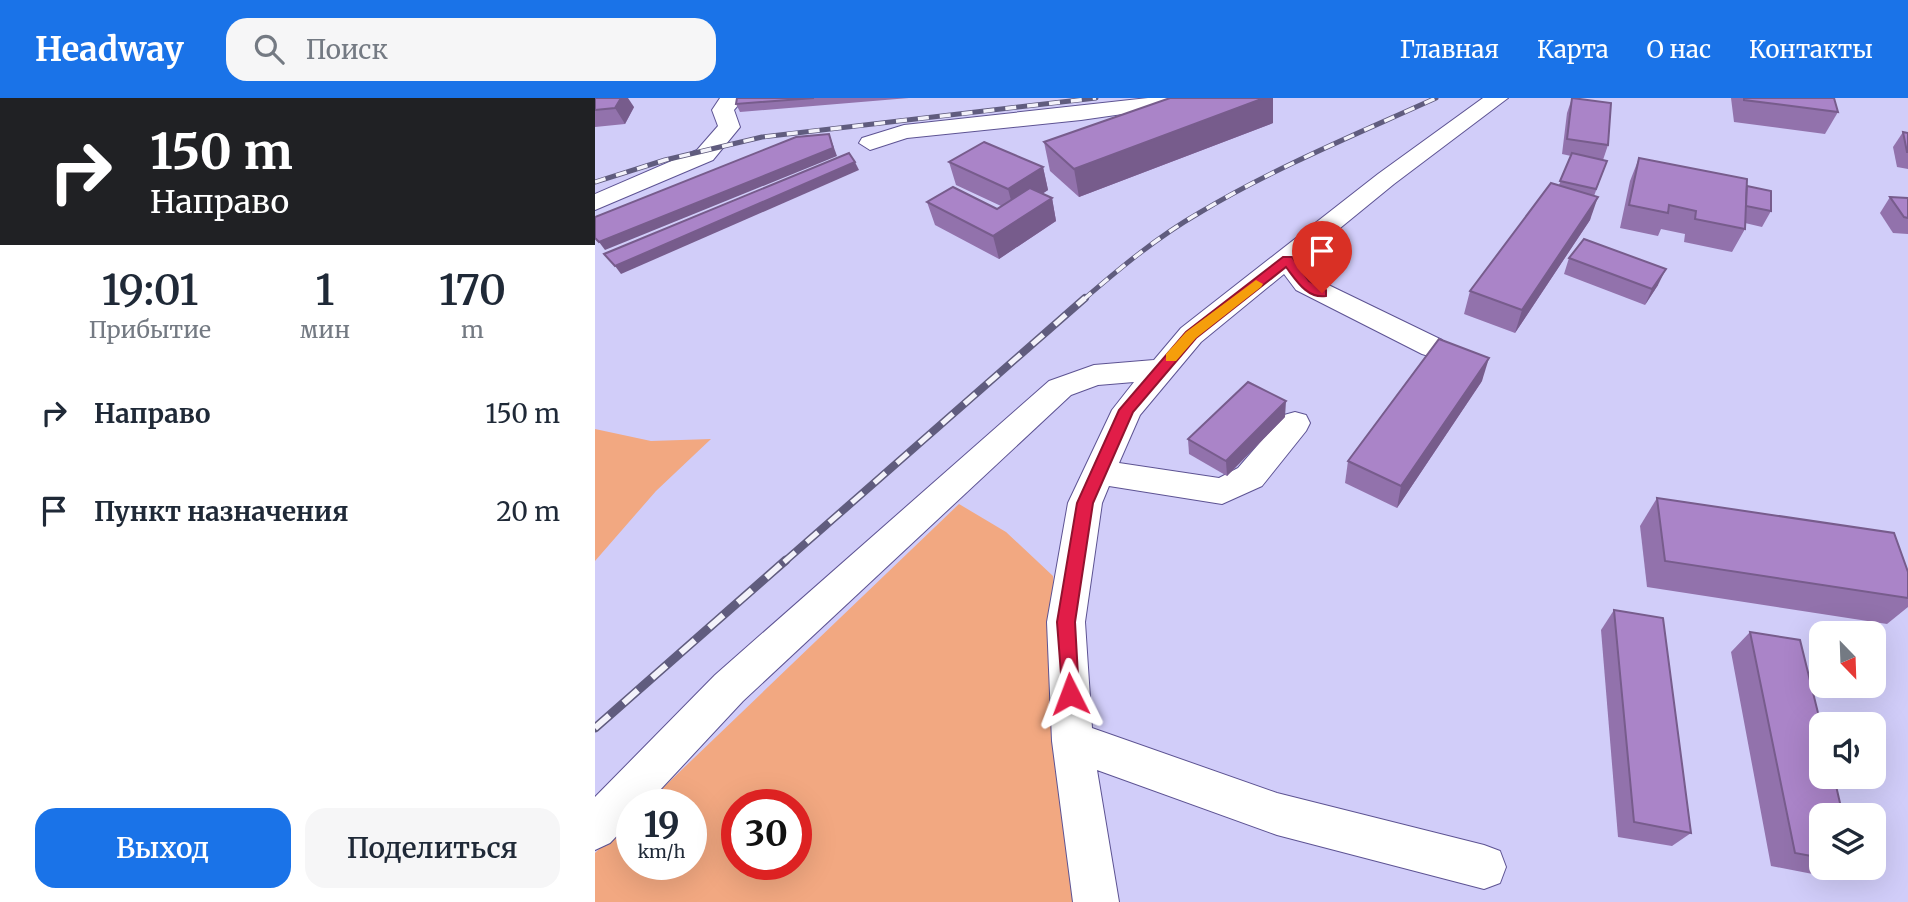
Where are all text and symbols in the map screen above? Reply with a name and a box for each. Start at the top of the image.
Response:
search box [226,18,716,81]
text: Headway [35,29,184,70]
icon: search [250,30,288,68]
text: Поиск [306,33,388,66]
text: Главная [1400,34,1499,65]
text: Карта [1537,34,1609,65]
text: О нас [1647,34,1711,65]
text: Контакты [1749,34,1873,65]
text: 150 m [150,121,293,182]
icon: right [35,126,126,217]
text: Направо [150,182,289,222]
pin [1292,221,1352,293]
icon: arrive [1303,232,1341,270]
text: 19:01 [101,264,198,316]
text: 1 [315,264,335,316]
text: 170 [439,264,506,316]
text: Прибытие [89,315,211,344]
text: мин [300,315,350,344]
text: m [461,315,484,344]
icon: right [35,394,73,432]
text: Направо [94,397,211,430]
text: 150 m [486,397,560,430]
icon: arrive [35,492,73,530]
text: Пункт назначения [94,495,348,528]
text: 20 m [496,495,560,528]
north arrow [1809,621,1887,698]
map controls [1809,621,1886,880]
position arrow [1033,657,1107,731]
button: sound [1809,712,1886,789]
speed limit sign: 30 [721,789,812,880]
text: 19 [643,803,680,847]
button: layers [1809,803,1886,880]
button: Выход [35,808,291,888]
button: Поделиться [305,808,560,888]
text: km/h [638,840,685,863]

